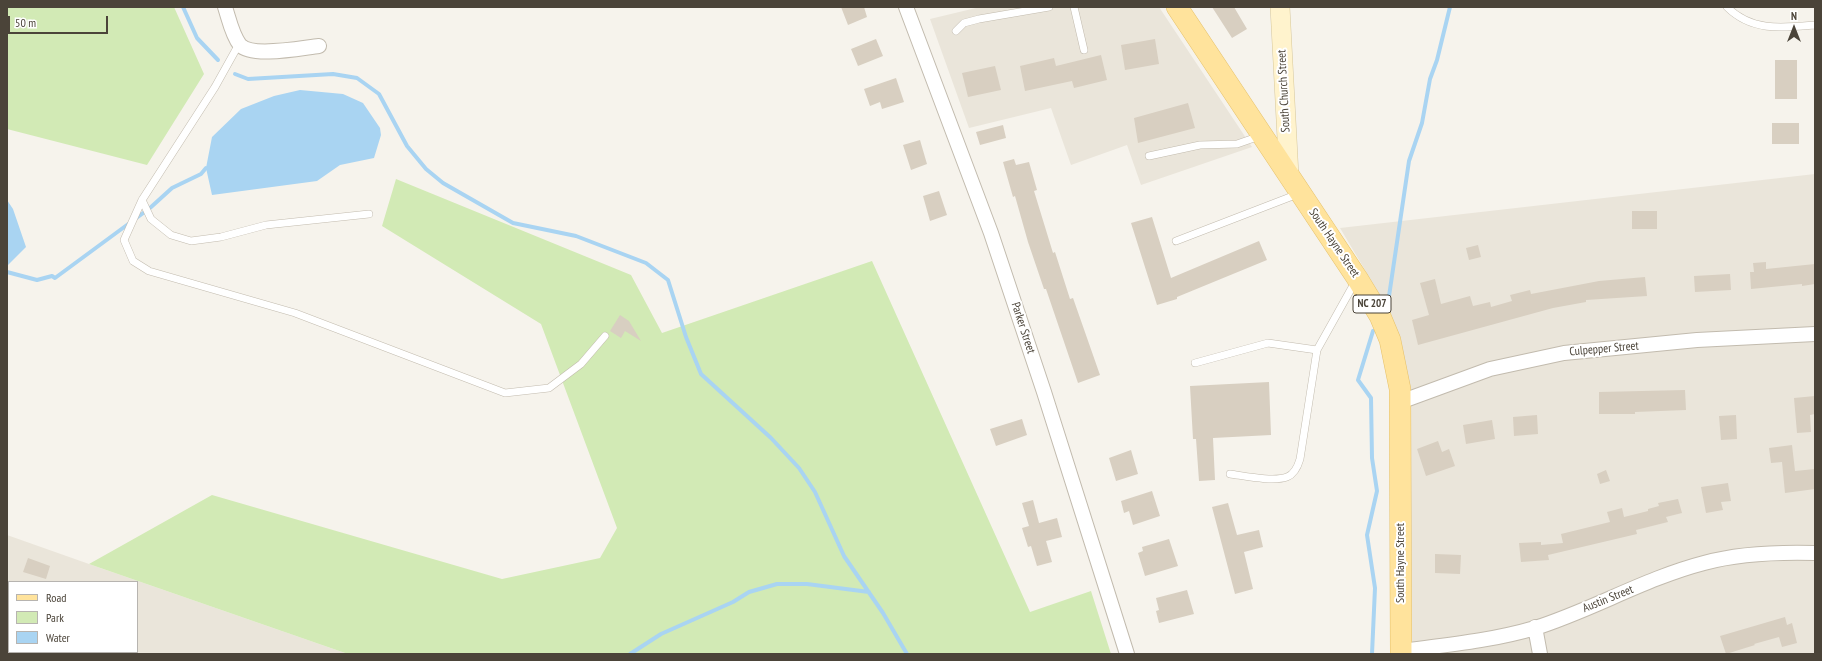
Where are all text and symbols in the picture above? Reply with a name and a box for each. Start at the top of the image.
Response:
scale bar [10,8,110,34]
north arrow [1774,8,1814,48]
text: N [1791,9,1797,23]
text: 50 m [15,15,36,30]
street label: South Church Street [1275,49,1293,133]
street label: South Hayne Street [1306,206,1362,280]
road number: NC 207 [1353,295,1391,313]
street label: Parker Street [1008,300,1038,356]
street label: Culpepper Street [1569,339,1639,359]
street label: South Hayne Street [1394,523,1408,603]
legend [8,581,138,653]
street label: Austin Street [1581,582,1635,616]
text: Road [46,590,66,605]
text: Park [46,610,64,625]
text: Water [46,630,70,645]

